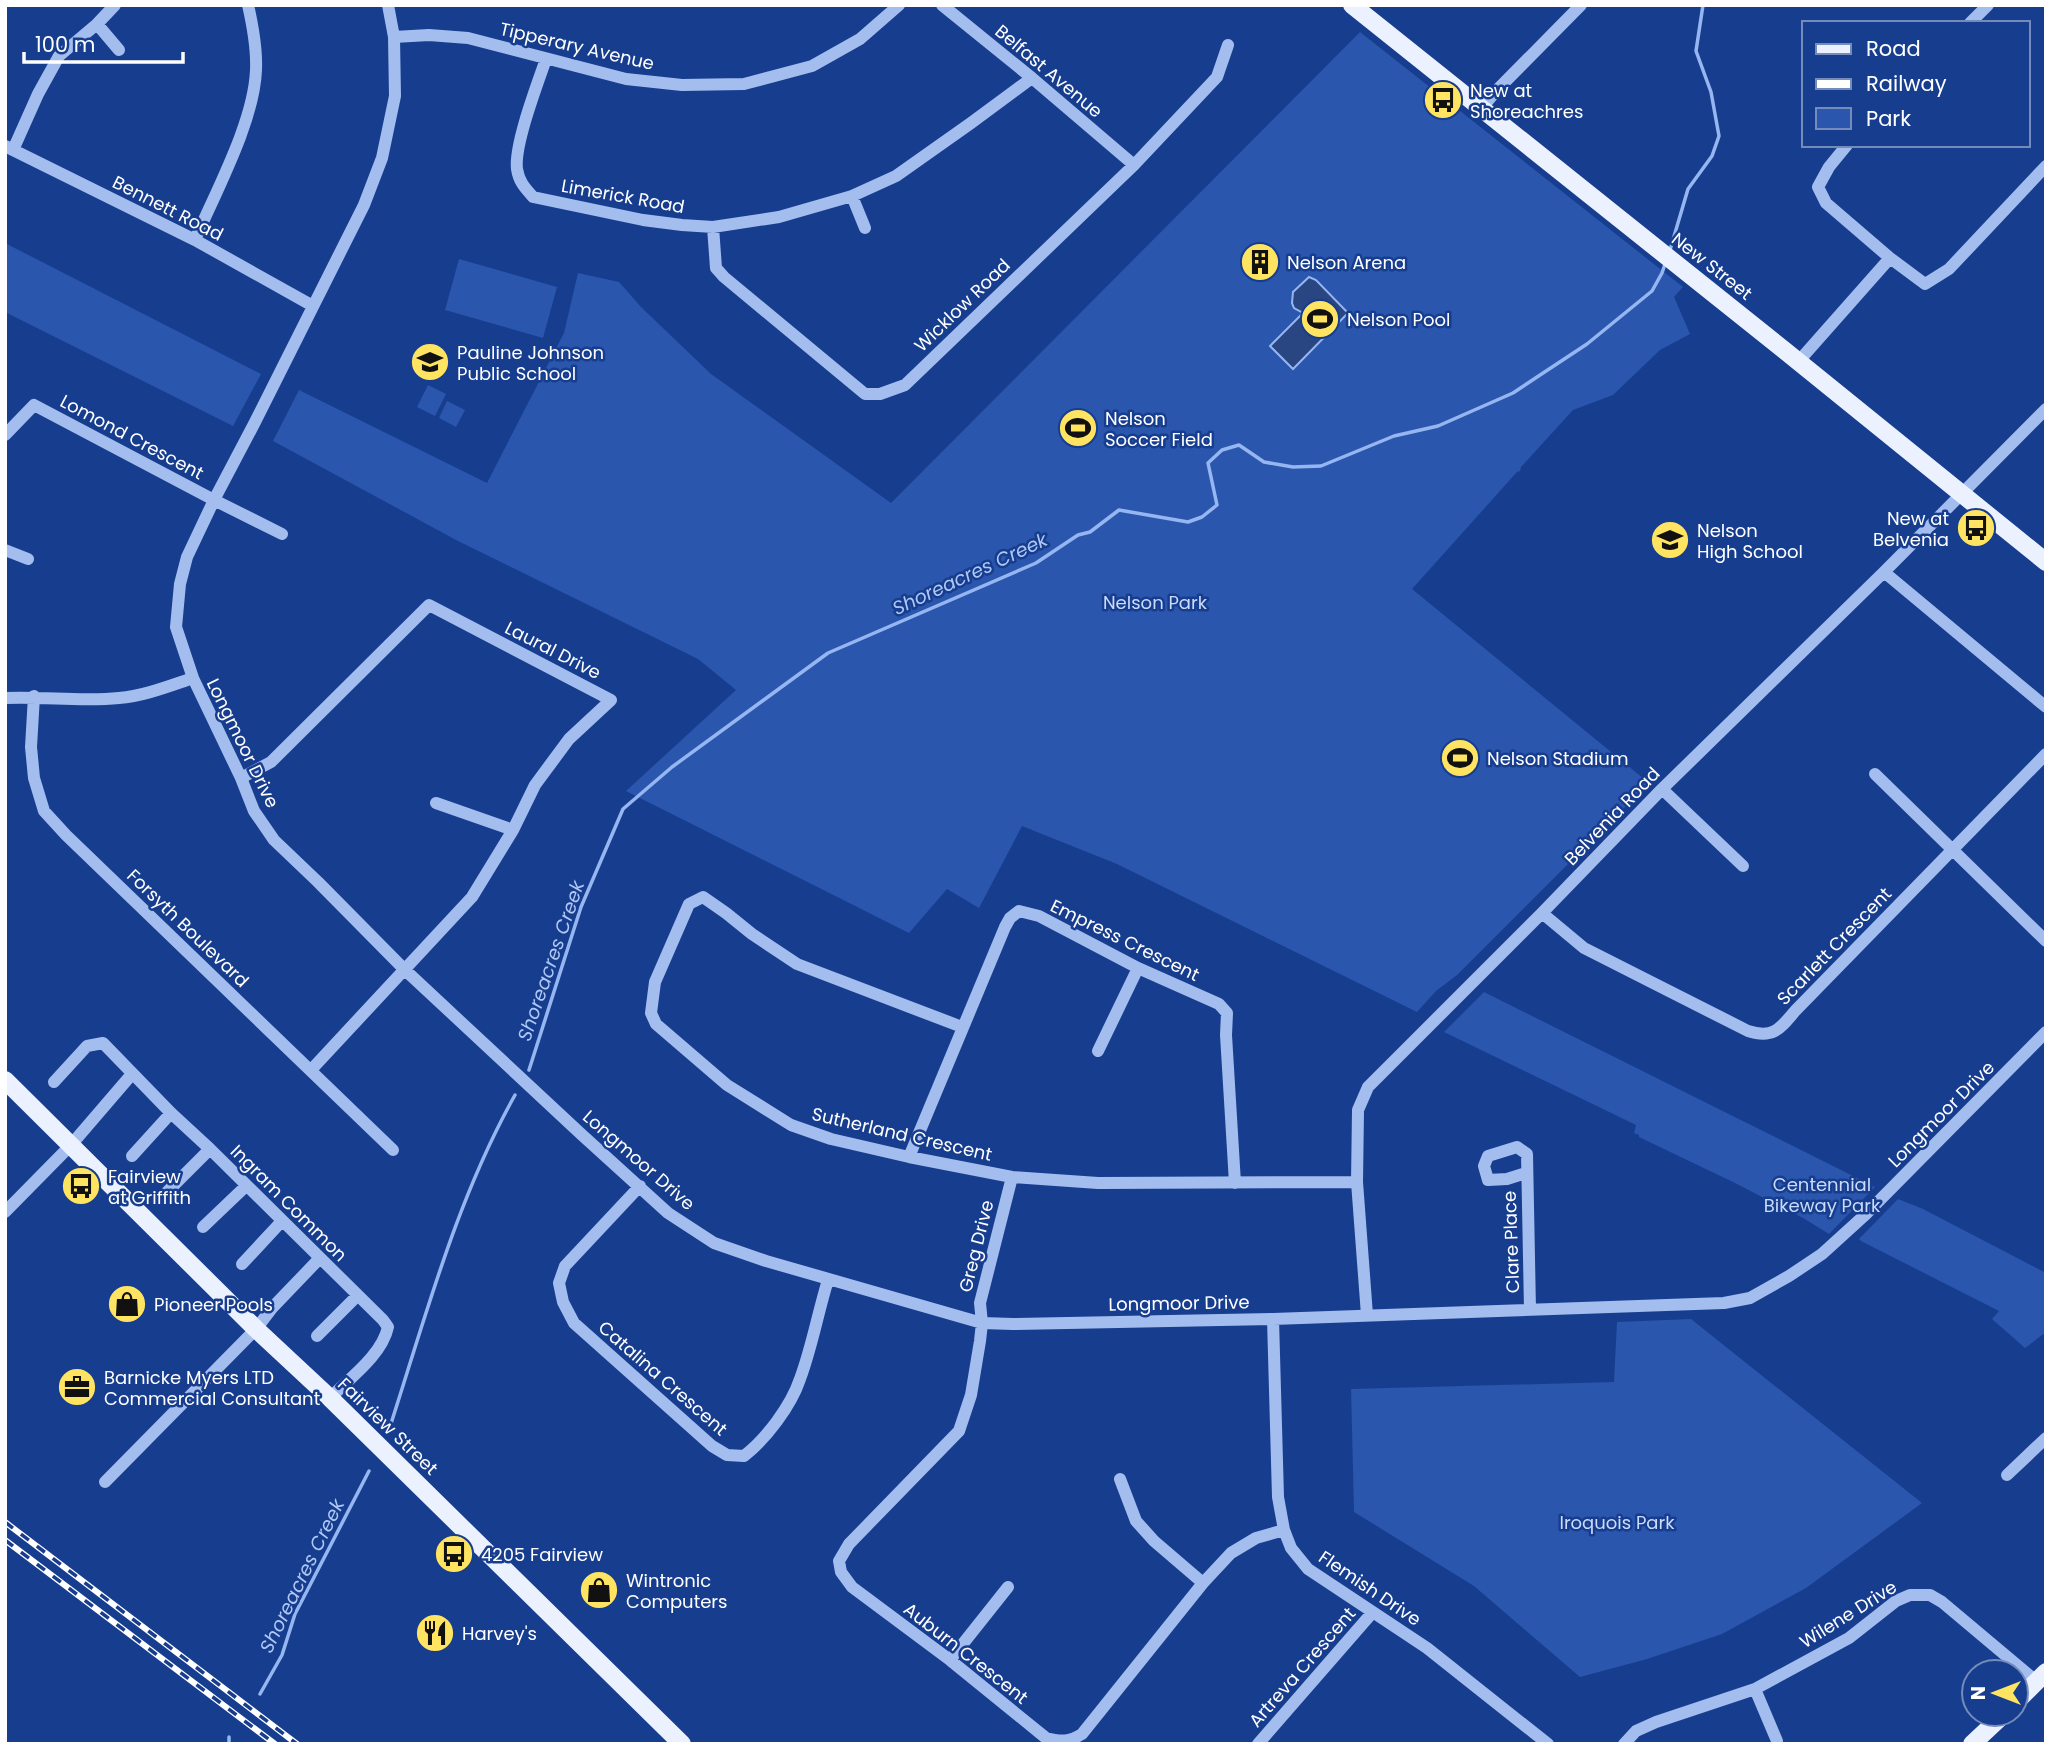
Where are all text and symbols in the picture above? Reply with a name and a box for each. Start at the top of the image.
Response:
street label: Tipperary Avenue [497,16,657,76]
street label: Belfast Avenue [990,19,1108,123]
scale bar [24,21,184,65]
legend [1802,21,2030,147]
text: 100 m [35,30,95,59]
text: Road [1866,34,1921,63]
text: Railway [1866,69,1947,98]
place label: New at Shoreachres [1470,78,1583,124]
bus stop icon: New at Shoreachres [1422,79,1464,121]
text: Park [1866,104,1911,133]
street label: Bennett Road [108,169,228,247]
street label: Limerick Road [559,173,687,219]
street label: New Street [1666,227,1758,305]
building icon: Nelson Arena [1239,241,1281,283]
place label: Nelson Arena [1287,250,1406,275]
street label: Wicklow Road [909,253,1015,357]
sports icon: Nelson Pool [1299,298,1341,340]
place label: Nelson Pool [1347,307,1450,332]
place label: Pauline Johnson Public School [457,340,604,386]
school or university icon: Pauline Johnson Public School [409,341,451,383]
street label: Lomond Crescent [56,389,208,485]
place label: Nelson Soccer Field [1105,406,1213,452]
sports icon: Nelson Soccer Field [1057,407,1099,449]
place label: New at Belvenia [1873,506,1949,552]
bus stop icon: New at Belvenia [1955,507,1997,549]
place label: Nelson High School [1697,518,1803,564]
school or university icon: Nelson High School [1649,519,1691,561]
water label: Shoreacres Creek [888,526,1053,622]
park label: Nelson Park [1103,590,1208,615]
street label: Laural Drive [501,615,605,685]
street label: Longmoor Drive [201,674,285,812]
sports icon: Nelson Stadium [1439,737,1481,779]
place label: Nelson Stadium [1487,746,1628,771]
street label: Belvenia Road [1559,761,1665,871]
street label: Forsyth Boulevard [122,863,254,993]
water label: Shoreacres Creek [511,876,592,1045]
street label: Scarlett Crescent [1771,881,1897,1011]
street label: Empress Crescent [1046,893,1204,987]
street label: Longmoor Drive [1882,1055,2000,1173]
street label: Sutherland Crescent [809,1101,995,1167]
street label: Longmoor Drive [578,1104,700,1216]
street label: Ingram Common [225,1139,353,1267]
place label: Fairview at Griffith [108,1164,191,1210]
bus stop icon: Fairview at Griffith [60,1165,102,1207]
park label: Centennial Bikeway Park [1764,1172,1881,1218]
street label: Clare Place [1497,1190,1525,1294]
street label: Greg Drive [953,1197,999,1295]
shop icon: Pioneer Pools [106,1283,148,1325]
street label: Longmoor Drive [1108,1289,1250,1317]
place label: Pioneer Pools [154,1292,273,1317]
street label: Catalina Crescent [593,1315,733,1441]
place label: Barnicke Myers LTD Commercial Consultant [104,1365,320,1411]
office icon: Barnicke Myers LTD Commercial Consultant [56,1366,98,1408]
street label: Fairview Street [332,1372,444,1480]
water label: Shoreacres Creek [253,1493,352,1657]
park label: Iroquois Park [1559,1510,1675,1535]
bus stop icon: 4205 Fairview [433,1533,475,1575]
place label: 4205 Fairview [481,1542,603,1567]
street label: Flemish Drive [1314,1545,1426,1631]
place label: Wintronic Computers [626,1568,727,1614]
shop icon: Wintronic Computers [578,1569,620,1611]
street label: Wilene Drive [1795,1574,1901,1654]
street label: Auburn Crescent [899,1596,1033,1710]
street label: Artreva Crescent [1243,1602,1361,1732]
restaurant icon: Harvey's [414,1612,456,1654]
place label: Harvey's [462,1621,537,1646]
north arrow [1960,1658,2030,1728]
text: N [1965,1686,1992,1700]

